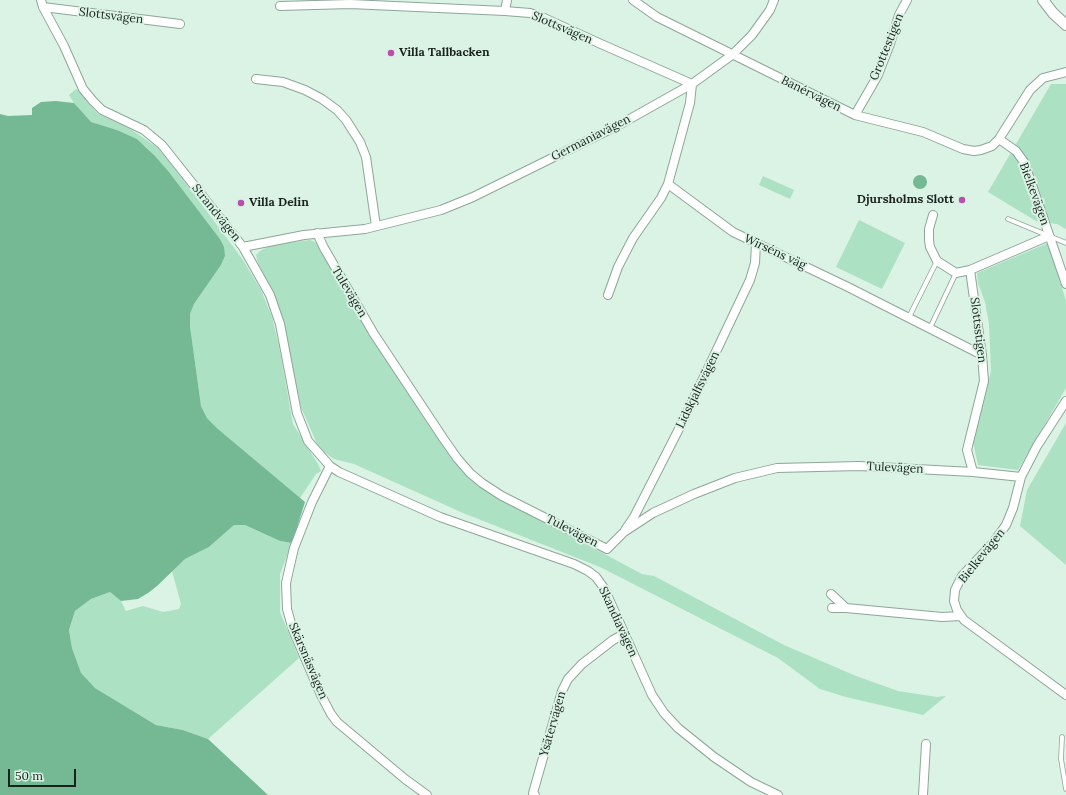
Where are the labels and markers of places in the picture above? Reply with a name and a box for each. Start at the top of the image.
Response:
place label: Villa Tallbacken [399,46,490,60]
marker: Villa Tallbacken [386,48,396,58]
place label: Djursholms Slott [857,193,954,207]
marker: Djursholms Slott [957,195,967,205]
place label: Villa Delin [249,196,309,210]
marker: Villa Delin [236,198,246,208]

